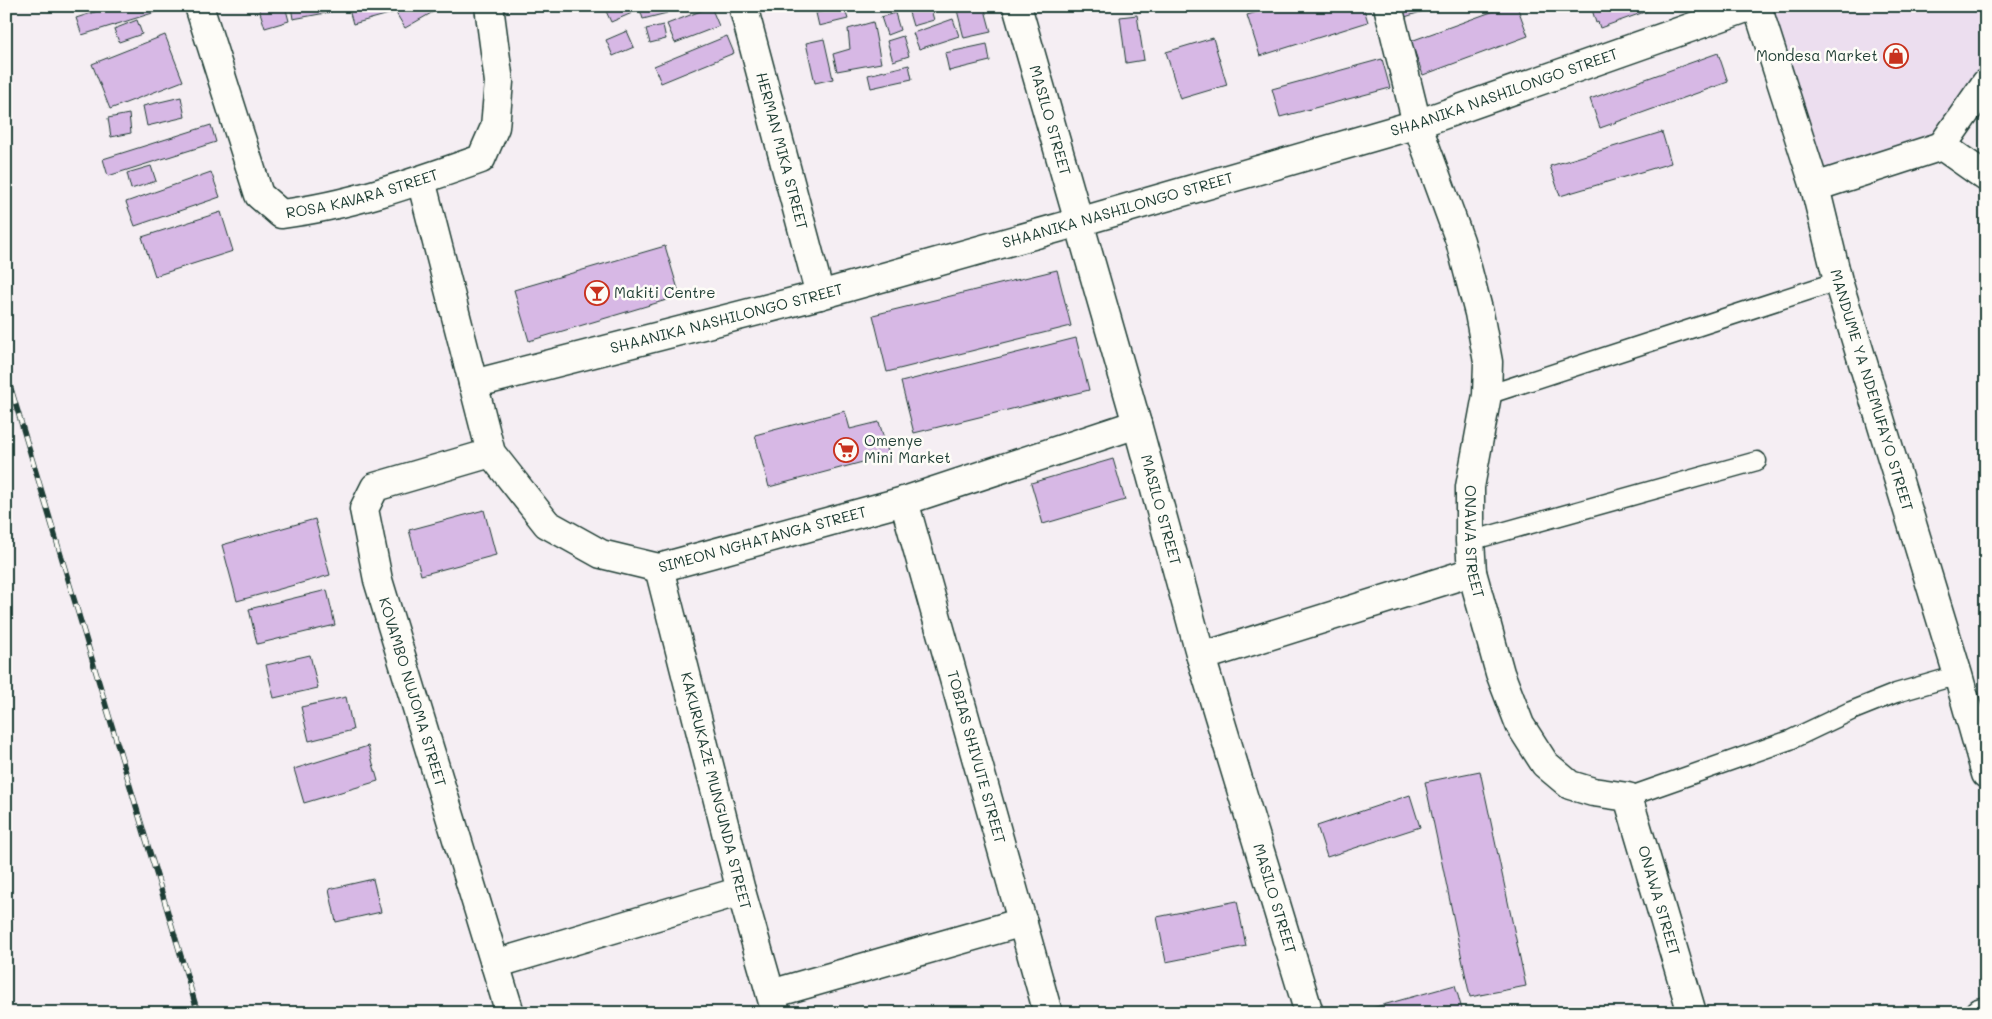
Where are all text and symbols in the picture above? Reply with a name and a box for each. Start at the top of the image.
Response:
street label: SHAANIKA NASHILONGO STREET [1388,43,1621,140]
shop icon: Mondesa Market [1883,43,1909,69]
place label: Mondesa Market [1756,45,1878,65]
street label: MASILO STREET [1025,63,1076,178]
street label: HERMAN MIKA STREET [752,70,813,232]
street label: ROSA KAVARA STREET [285,164,441,222]
street label: SHAANIKA NASHILONGO STREET [1000,167,1236,252]
street label: MANDUME YA NDEMUFAYO STREET [1826,267,1918,513]
street label: SHAANIKA NASHILONGO STREET [608,278,845,357]
bar icon: Makiti Centre [584,280,610,306]
place label: Makiti Centre [614,282,716,302]
place label: Omenye Mini Market [864,430,951,467]
supermarket icon: Omenye Mini Market [833,437,859,463]
street label: MASILO STREET [1137,452,1186,567]
street label: ONAWA STREET [1461,485,1490,600]
street label: SIMEON NGHATANGA STREET [656,501,869,577]
street label: KOVAMBO NUJOMA STREET [375,595,451,789]
street label: TOBIAS SHIVUTE STREET [943,668,1011,846]
street label: KAKURUKAZE MUNGUNDA STREET [677,670,757,912]
street label: MASILO STREET [1249,841,1301,956]
street label: ONAWA STREET [1634,843,1685,958]

